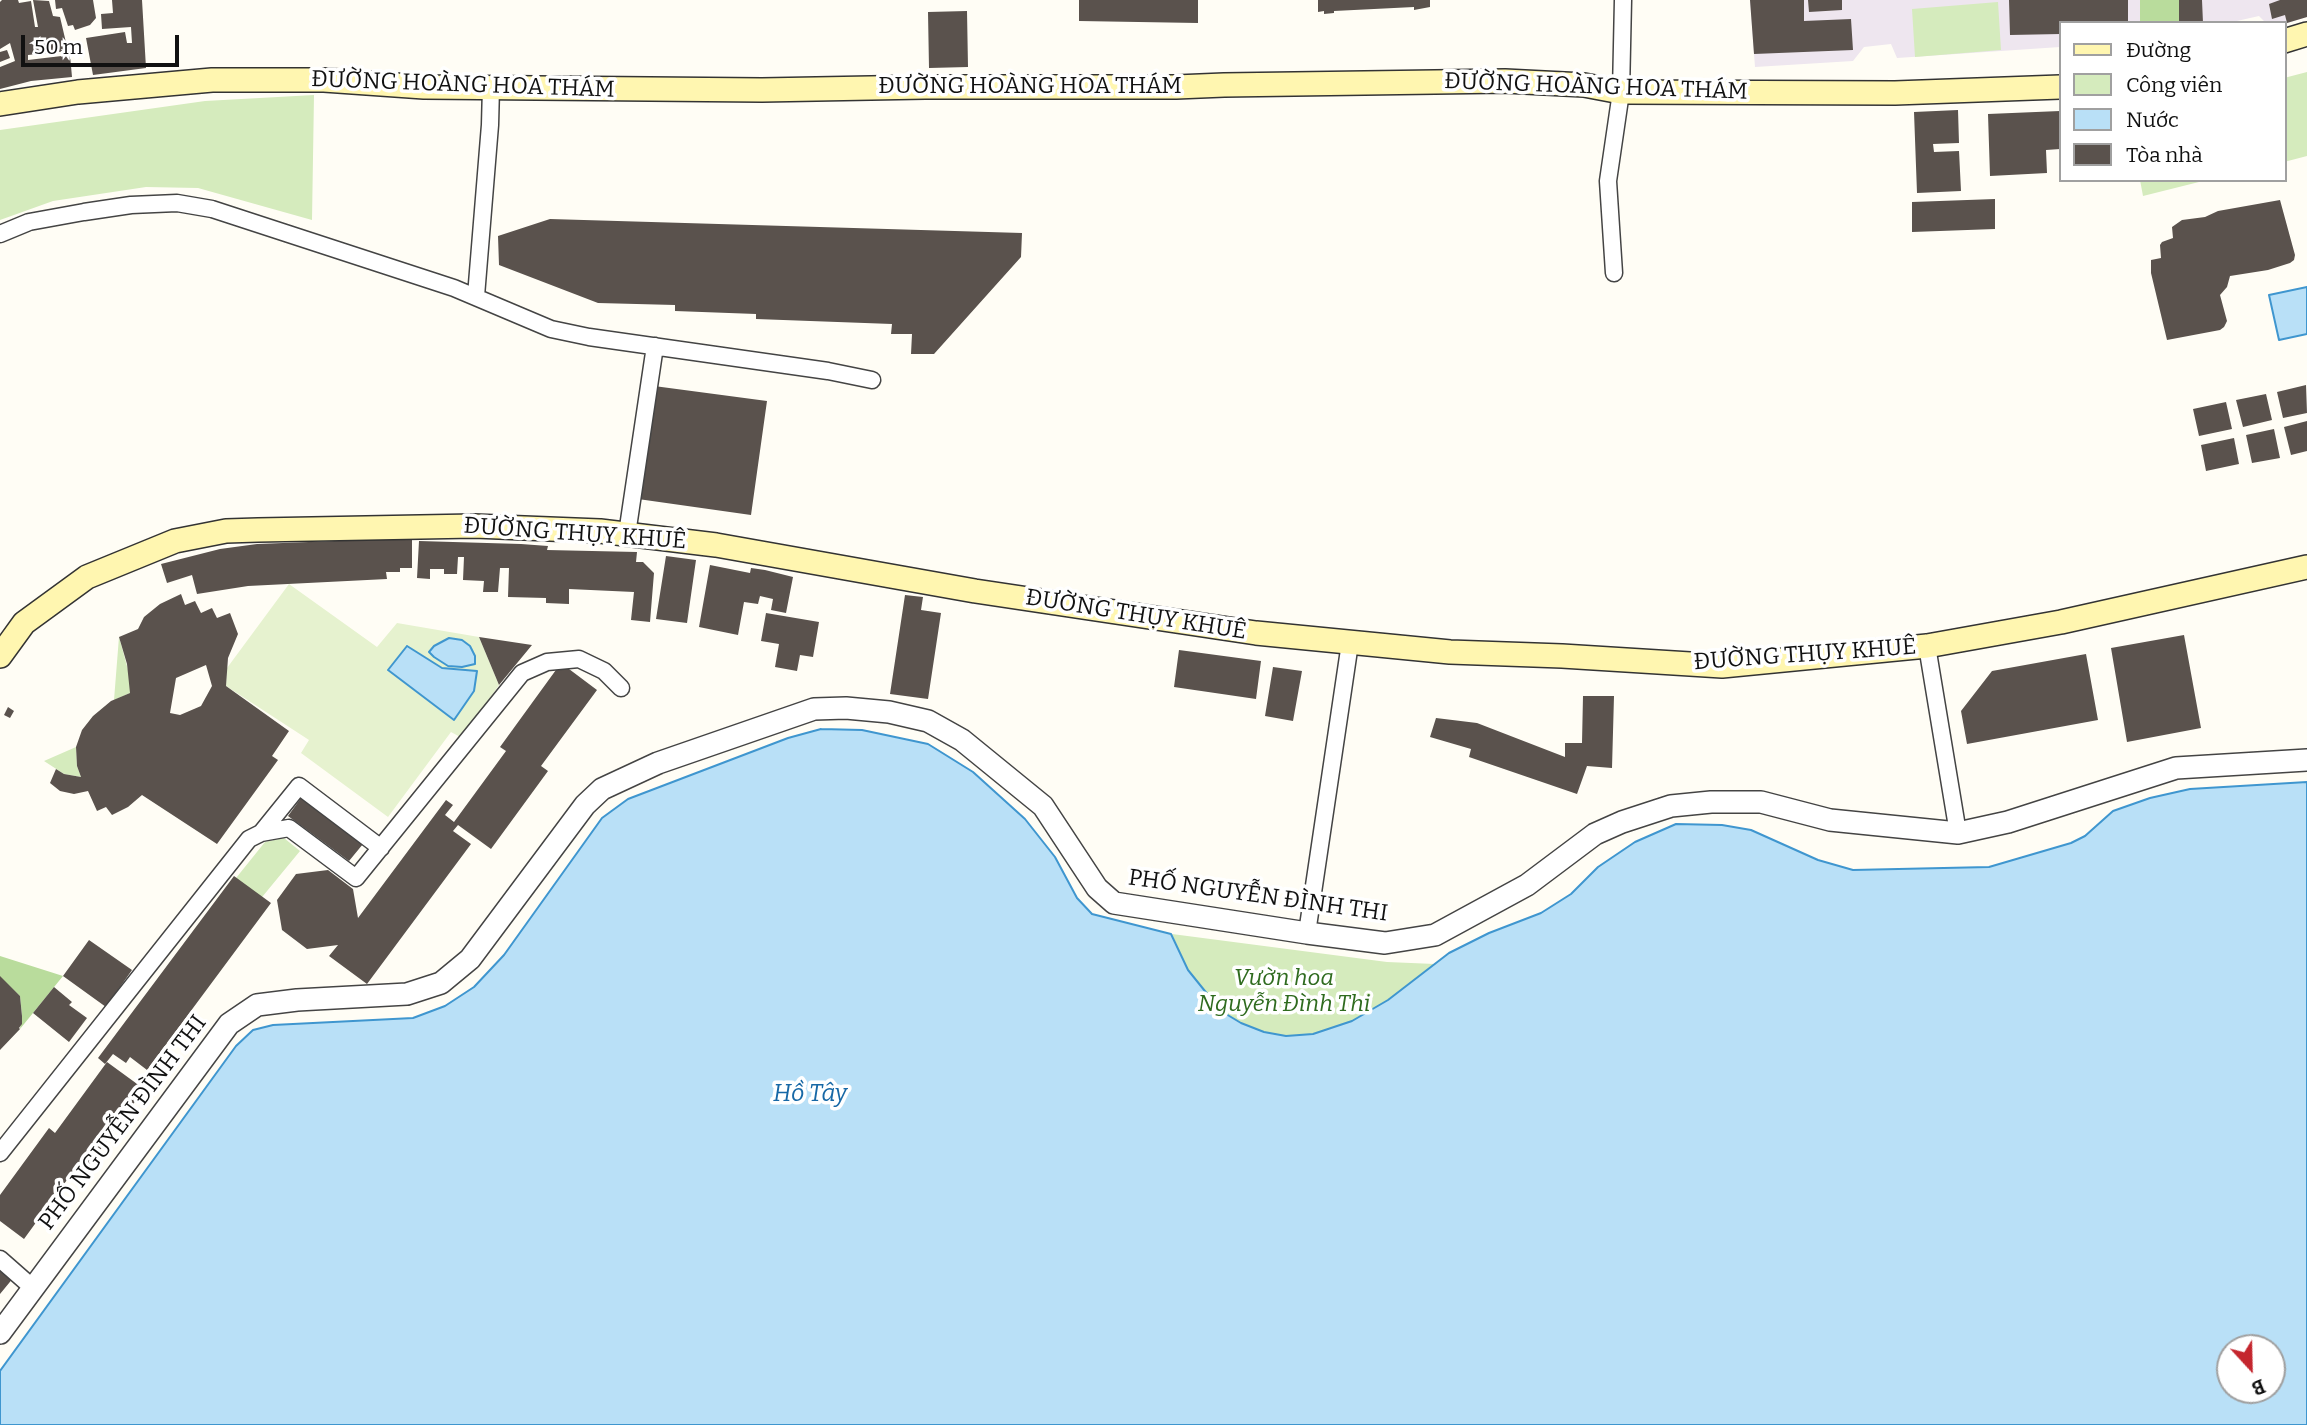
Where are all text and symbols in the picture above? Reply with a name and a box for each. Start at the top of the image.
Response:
scale bar [24,21,182,65]
legend [2058,21,2286,182]
text: 50 m [34,34,83,60]
text: Đường [2126,37,2191,63]
street label: ĐƯỜNG HOÀNG HOA THÁM [311,66,615,104]
street label: ĐƯỜNG HOÀNG HOA THÁM [1444,68,1748,106]
text: Công viên [2126,72,2222,98]
street label: ĐƯỜNG HOÀNG HOA THÁM [878,73,1182,101]
text: Nước [2126,107,2179,133]
text: Tòa nhà [2126,142,2203,168]
street label: ĐƯỜNG THỤY KHUÊ [463,512,687,556]
street label: ĐƯỜNG THỤY KHUÊ [1024,584,1248,646]
street label: ĐƯỜNG THỤY KHUÊ [1693,633,1917,677]
street label: PHỐ NGUYỄN ĐÌNH THI [1127,864,1389,928]
park label: Vườn hoa Nguyễn Đình Thi [1198,965,1370,1019]
street label: PHỐ NGUYỄN ĐÌNH THI [33,1010,213,1236]
water label: Hồ Tây [773,1080,847,1108]
north arrow [2216,1334,2286,1404]
text: B [2248,1374,2268,1400]

